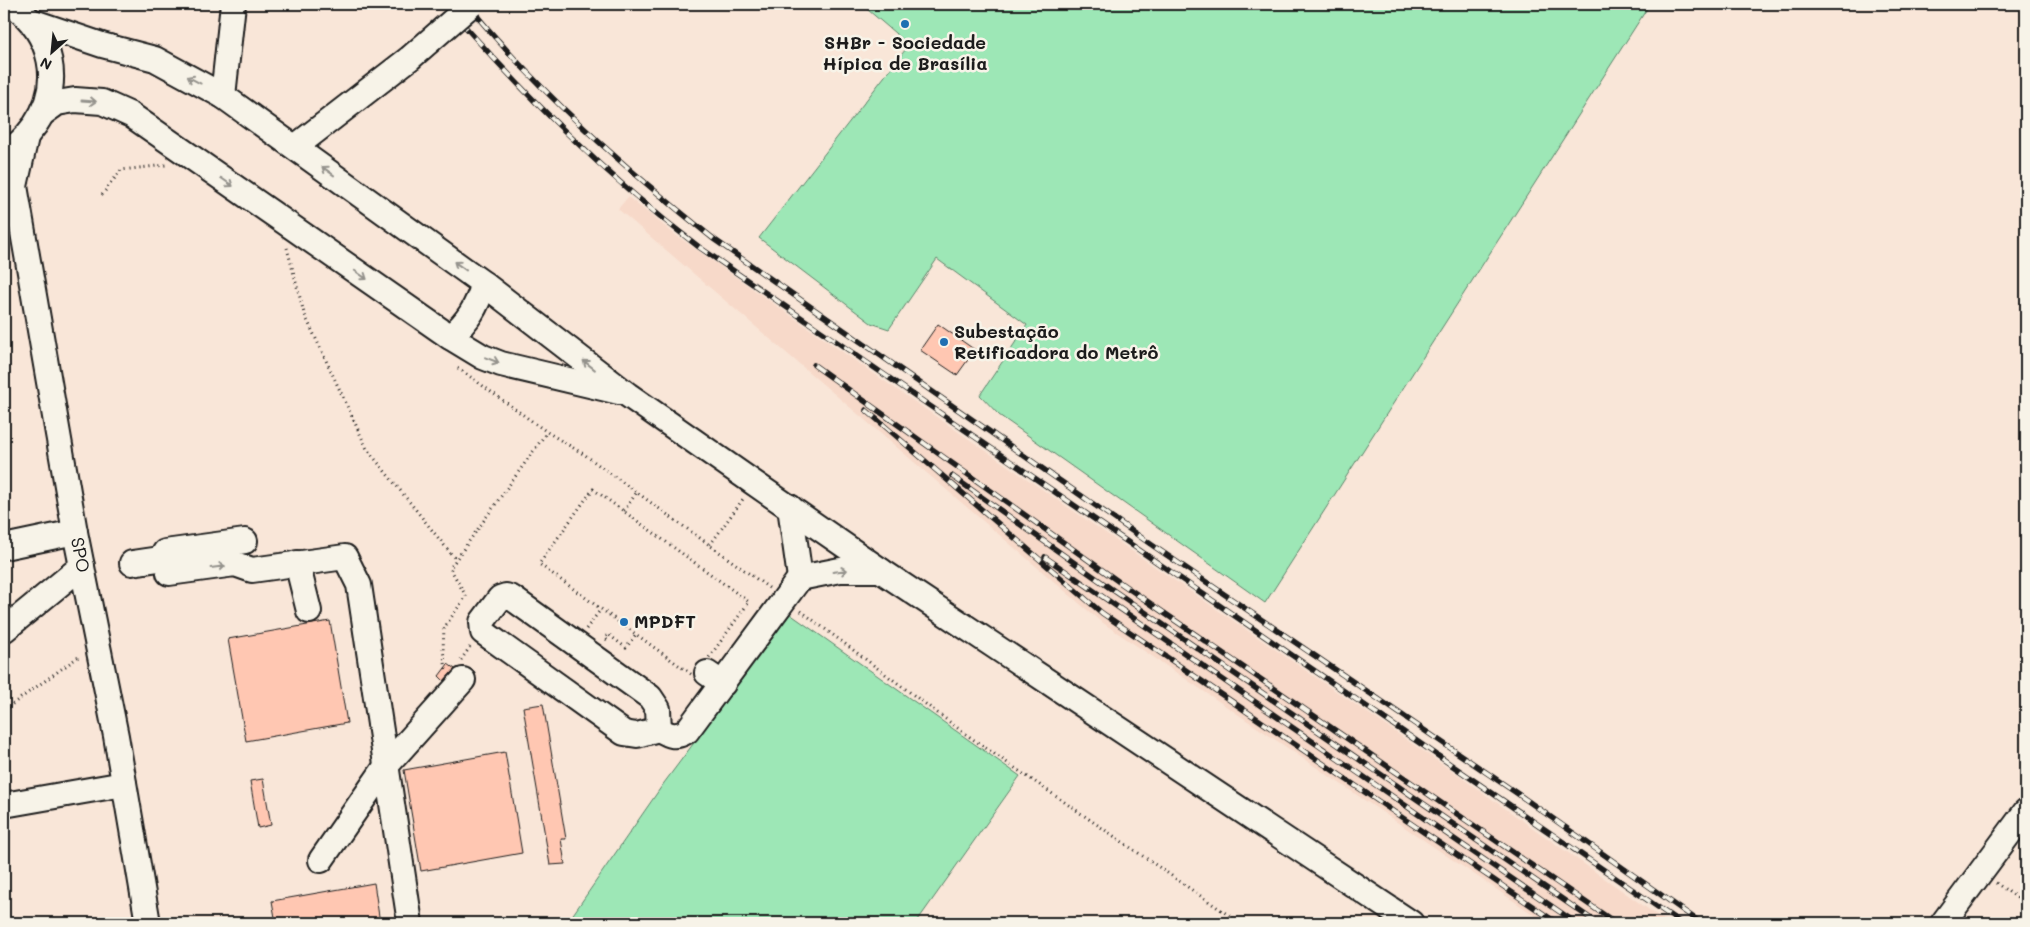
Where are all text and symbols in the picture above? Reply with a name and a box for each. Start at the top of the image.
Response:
marker: SHBr - Sociedade Hípica de Brasília [899,18,911,30]
north arrow [28,28,78,78]
place label: SHBr - Sociedade Hípica de Brasília [822,30,988,75]
text: N [37,53,55,75]
one-way arrow [187,75,202,85]
one-way arrow [80,97,96,106]
one-way arrow [322,166,336,176]
one-way arrow [220,177,234,187]
one-way arrow [454,261,467,272]
one-way arrow [354,270,368,280]
place label: Subestação Retificadora do Metrô [954,319,1159,364]
marker: Subestação Retificadora do Metrô [938,336,950,348]
one-way arrow [484,356,499,366]
one-way arrow [583,359,596,370]
street label: SPO [66,535,96,574]
one-way arrow [209,562,225,572]
one-way arrow [831,566,847,576]
place label: MPDFT [634,609,696,633]
marker: MPDFT [618,616,630,628]

